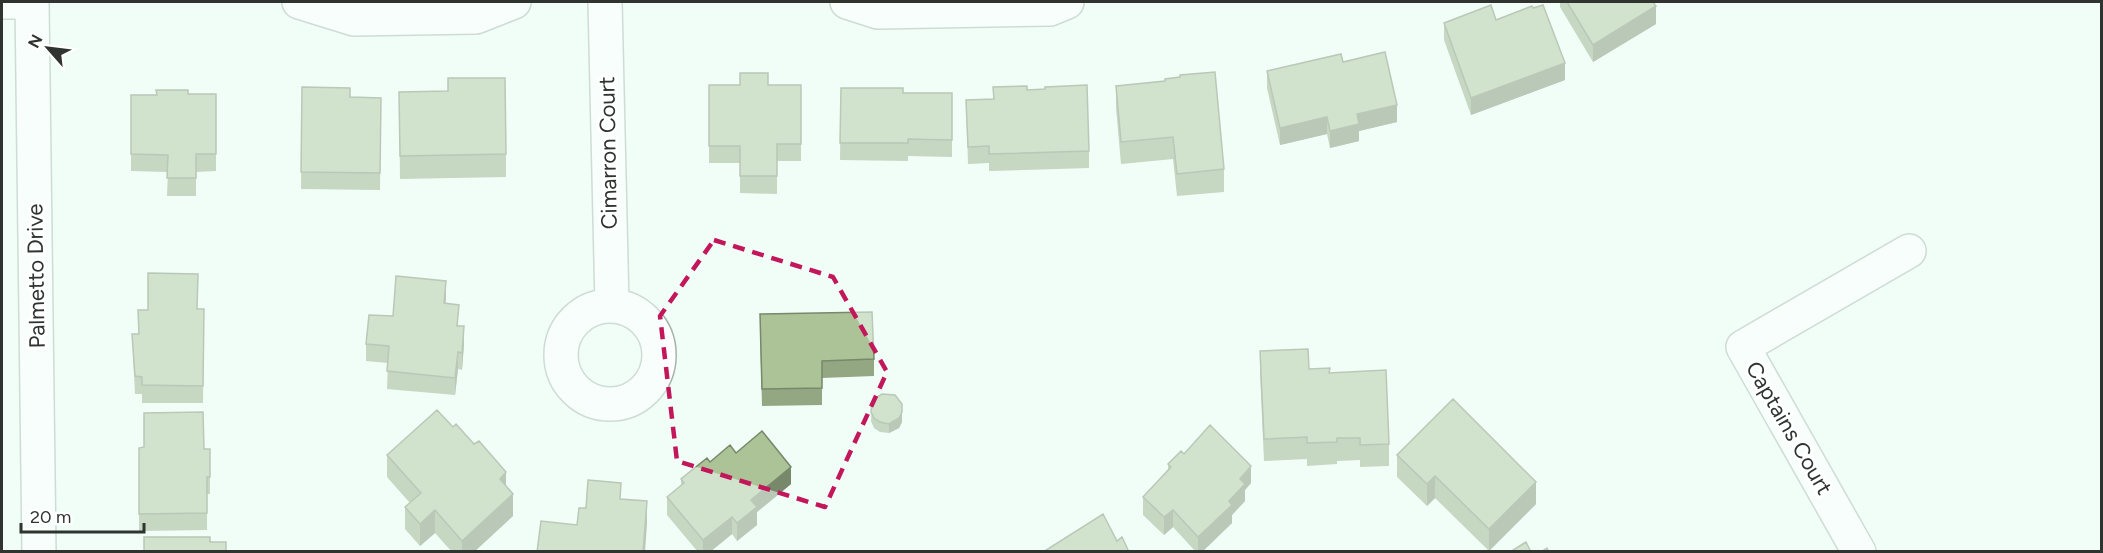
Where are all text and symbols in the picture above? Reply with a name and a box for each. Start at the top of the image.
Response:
north arrow [18,18,78,78]
text: N [24,31,46,51]
street label: Cimarron Court [593,76,623,230]
street label: Palmetto Drive [21,203,51,349]
street label: Captains Court [1740,357,1838,499]
scale bar [21,496,144,534]
text: 20 m [30,506,71,528]

